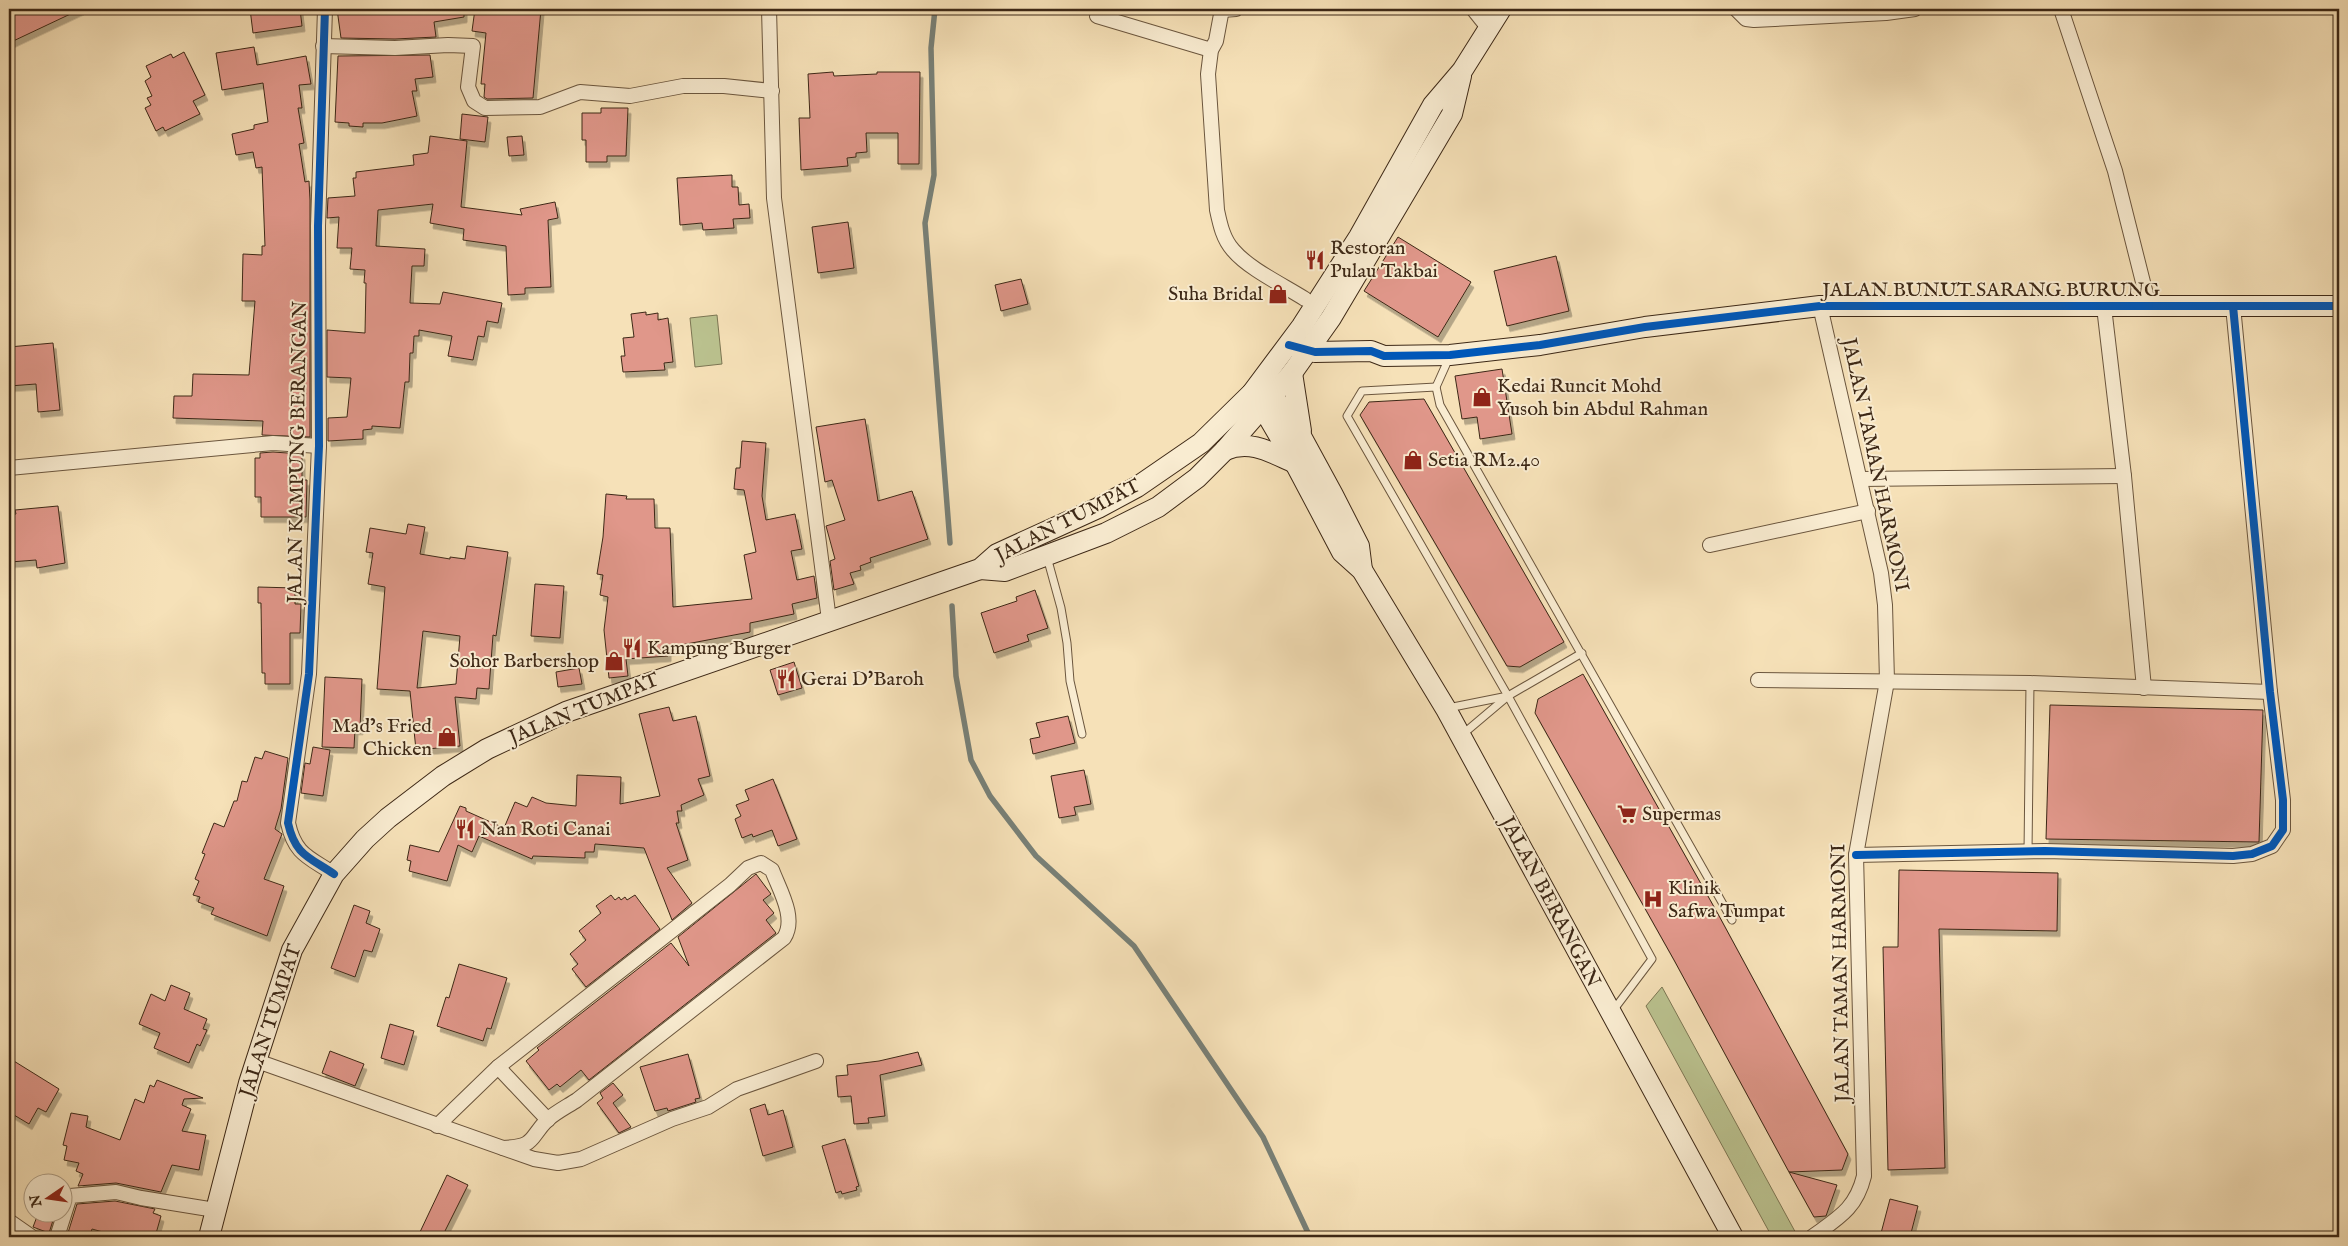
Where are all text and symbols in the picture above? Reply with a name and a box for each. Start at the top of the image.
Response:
place label: Restoran Pulau Takbai [1330,236,1438,284]
restaurant icon: Restoran Pulau Takbai [1304,249,1326,271]
street label: JALAN BUNUT SARANG BURUNG [1820,278,2160,303]
place label: Suha Bridal [1168,282,1264,307]
shop icon: Suha Bridal [1267,283,1289,305]
street label: JALAN KAMPUNG BERANGAN [283,301,313,605]
street label: JALAN TAMAN HARMONI [1835,334,1914,595]
place label: Kedai Runcit Mohd Yusoh bin Abdul Rahman [1497,374,1708,422]
shop icon: Kedai Runcit Mohd Yusoh bin Abdul Rahman [1471,386,1493,408]
place label: Setia RM2.40 [1428,448,1540,473]
shop icon: Setia RM2.40 [1402,449,1424,471]
street label: JALAN TUMPAT [989,473,1145,569]
place label: Kampung Burger [647,636,792,661]
restaurant icon: Kampung Burger [621,637,643,659]
place label: Sohor Barbershop [449,649,599,674]
shop icon: Sohor Barbershop [603,650,625,672]
street label: JALAN TUMPAT [503,667,663,751]
place label: Gerai D'Baroh [801,667,924,692]
restaurant icon: Gerai D'Baroh [775,668,797,690]
place label: Mad’s Fried Chicken [332,714,432,762]
shop icon: Mad’s Fried Chicken [436,726,458,748]
place label: Supermas [1642,802,1721,827]
supermarket icon: Supermas [1616,803,1638,825]
street label: JALAN BERANGAN [1493,811,1606,992]
place label: Nan Roti Canai [480,817,610,842]
restaurant icon: Nan Roti Canai [454,818,476,840]
street label: JALAN TAMAN HARMONI [1826,843,1856,1105]
place label: Klinik Safwa Tumpat [1668,876,1785,924]
hospital icon: Klinik Safwa Tumpat [1642,888,1664,910]
street label: JALAN TUMPAT [234,941,308,1103]
north arrow [22,1174,72,1224]
text: N [26,1193,47,1210]

